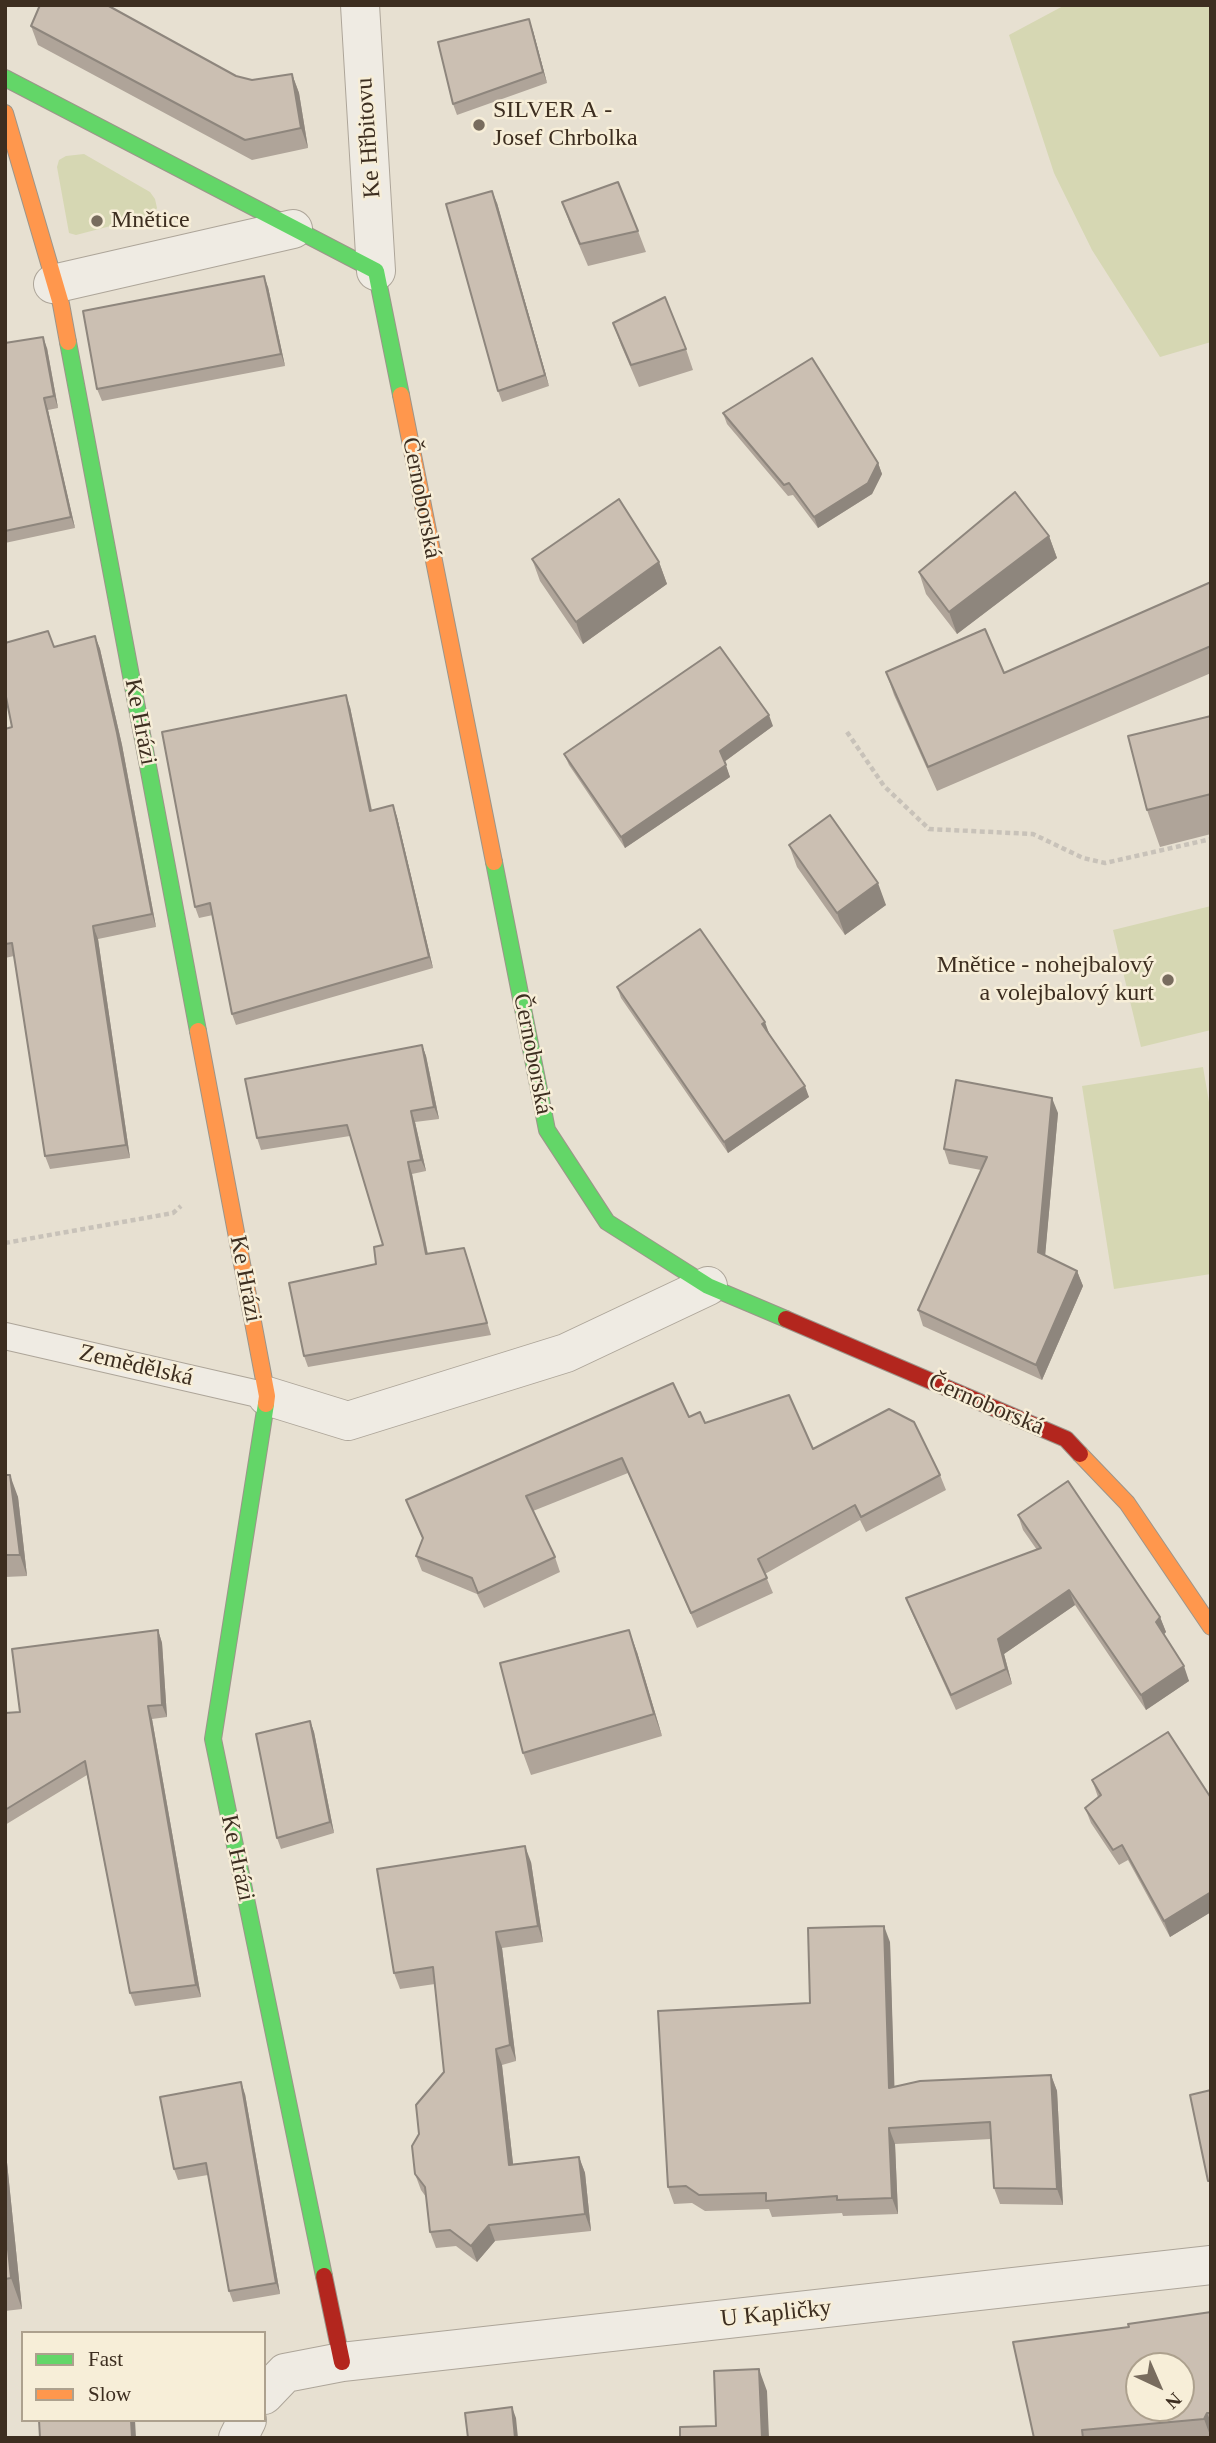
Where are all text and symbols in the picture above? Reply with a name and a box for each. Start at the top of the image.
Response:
street label: Ke Hřbitovu [350,77,388,199]
place label: SILVER A - Josef Chrbolka [493,97,638,153]
marker: SILVER A - Josef Chrbolka [471,117,487,133]
place label: Mnětice [111,207,190,235]
marker: Mnětice [89,213,105,229]
street label: Černoborská [395,435,447,561]
street label: Ke Hrázi [118,676,162,768]
place label: Mnětice - nohejbalový a volejbalový kurt [937,952,1154,1008]
marker: Mnětice - nohejbalový a volejbalový kurt [1160,972,1176,988]
street label: Černoborská [506,991,558,1117]
street label: Ke Hrázi [223,1233,267,1325]
street label: Zemědělská [76,1339,196,1393]
street label: Černoborská [924,1368,1048,1442]
street label: Ke Hrázi [214,1812,260,1904]
street label: U Kapličky [719,2294,833,2334]
legend [21,2331,266,2422]
text: Fast [88,2347,123,2371]
north arrow [1125,2352,1195,2422]
text: Slow [88,2382,131,2406]
text: N [1161,2389,1186,2413]

